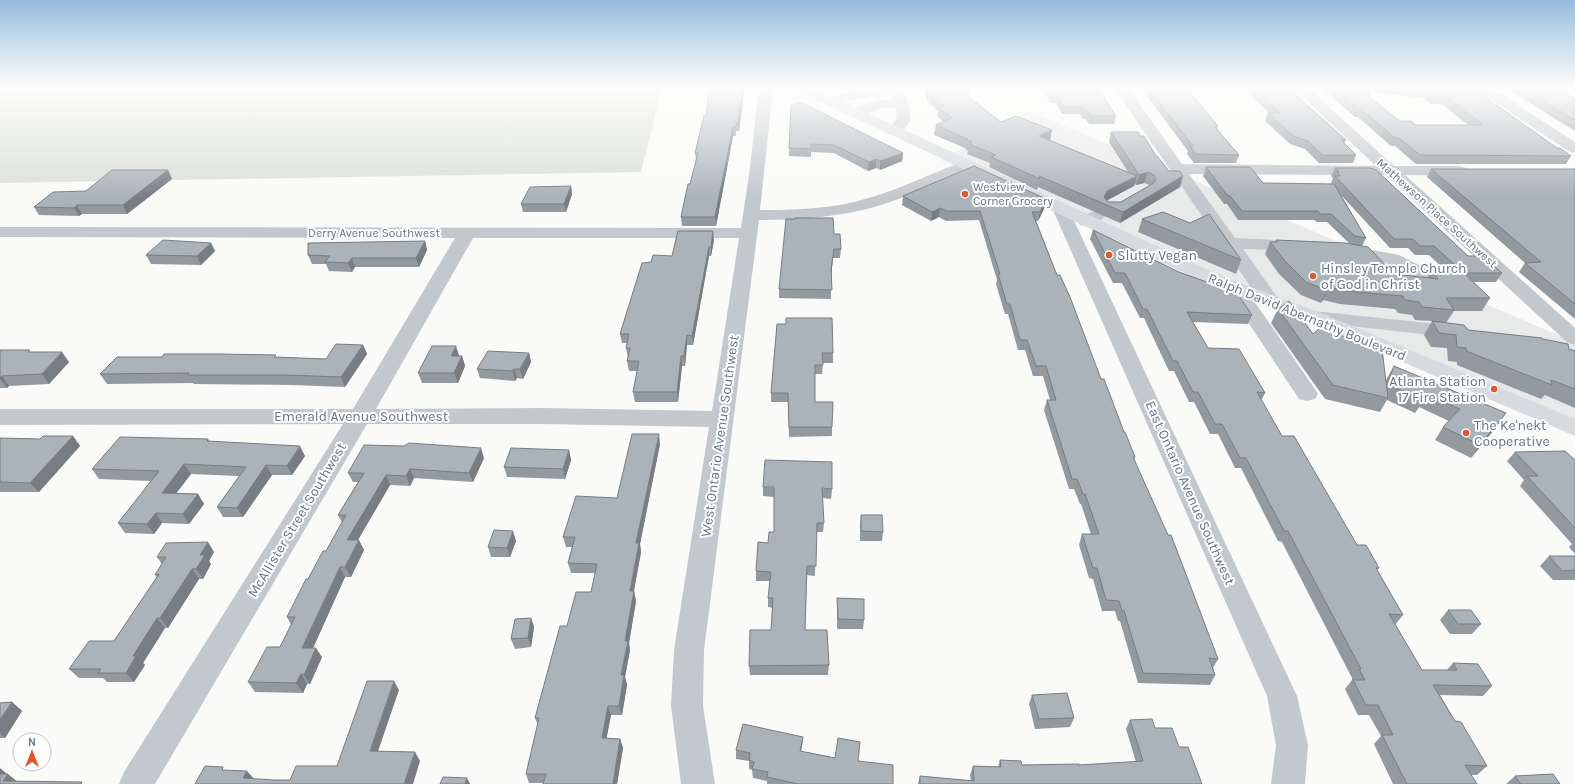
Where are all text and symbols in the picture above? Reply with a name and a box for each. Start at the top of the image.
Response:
street label: Mathewson Place Southwest [1374,155,1500,271]
place label: Westview Corner Grocery [973,180,1053,208]
marker: Westview Corner Grocery [960,189,970,199]
street label: Derry Avenue Southwest [308,226,441,240]
place label: Slutty Vegan [1117,247,1197,264]
marker: Slutty Vegan [1104,250,1114,260]
place label: Hinsley Temple Church of God in Christ [1321,260,1466,293]
street label: Ralph David Abernathy Boulevard [1205,269,1409,365]
marker: Hinsley Temple Church of God in Christ [1308,271,1318,281]
street label: West Ontario Avenue Southwest [697,334,743,538]
place label: Atlanta Station 17 Fire Station [1389,373,1486,406]
marker: Atlanta Station 17 Fire Station [1489,384,1499,394]
street label: East Ontario Avenue Southwest [1142,398,1238,588]
street label: Emerald Avenue Southwest [274,408,448,425]
place label: The Ke'nekt Cooperative [1474,417,1550,450]
marker: The Ke'nekt Cooperative [1461,428,1471,438]
street label: McAllister Street Southwest [244,440,350,600]
north arrow [12,732,52,772]
text: N [28,736,36,749]

